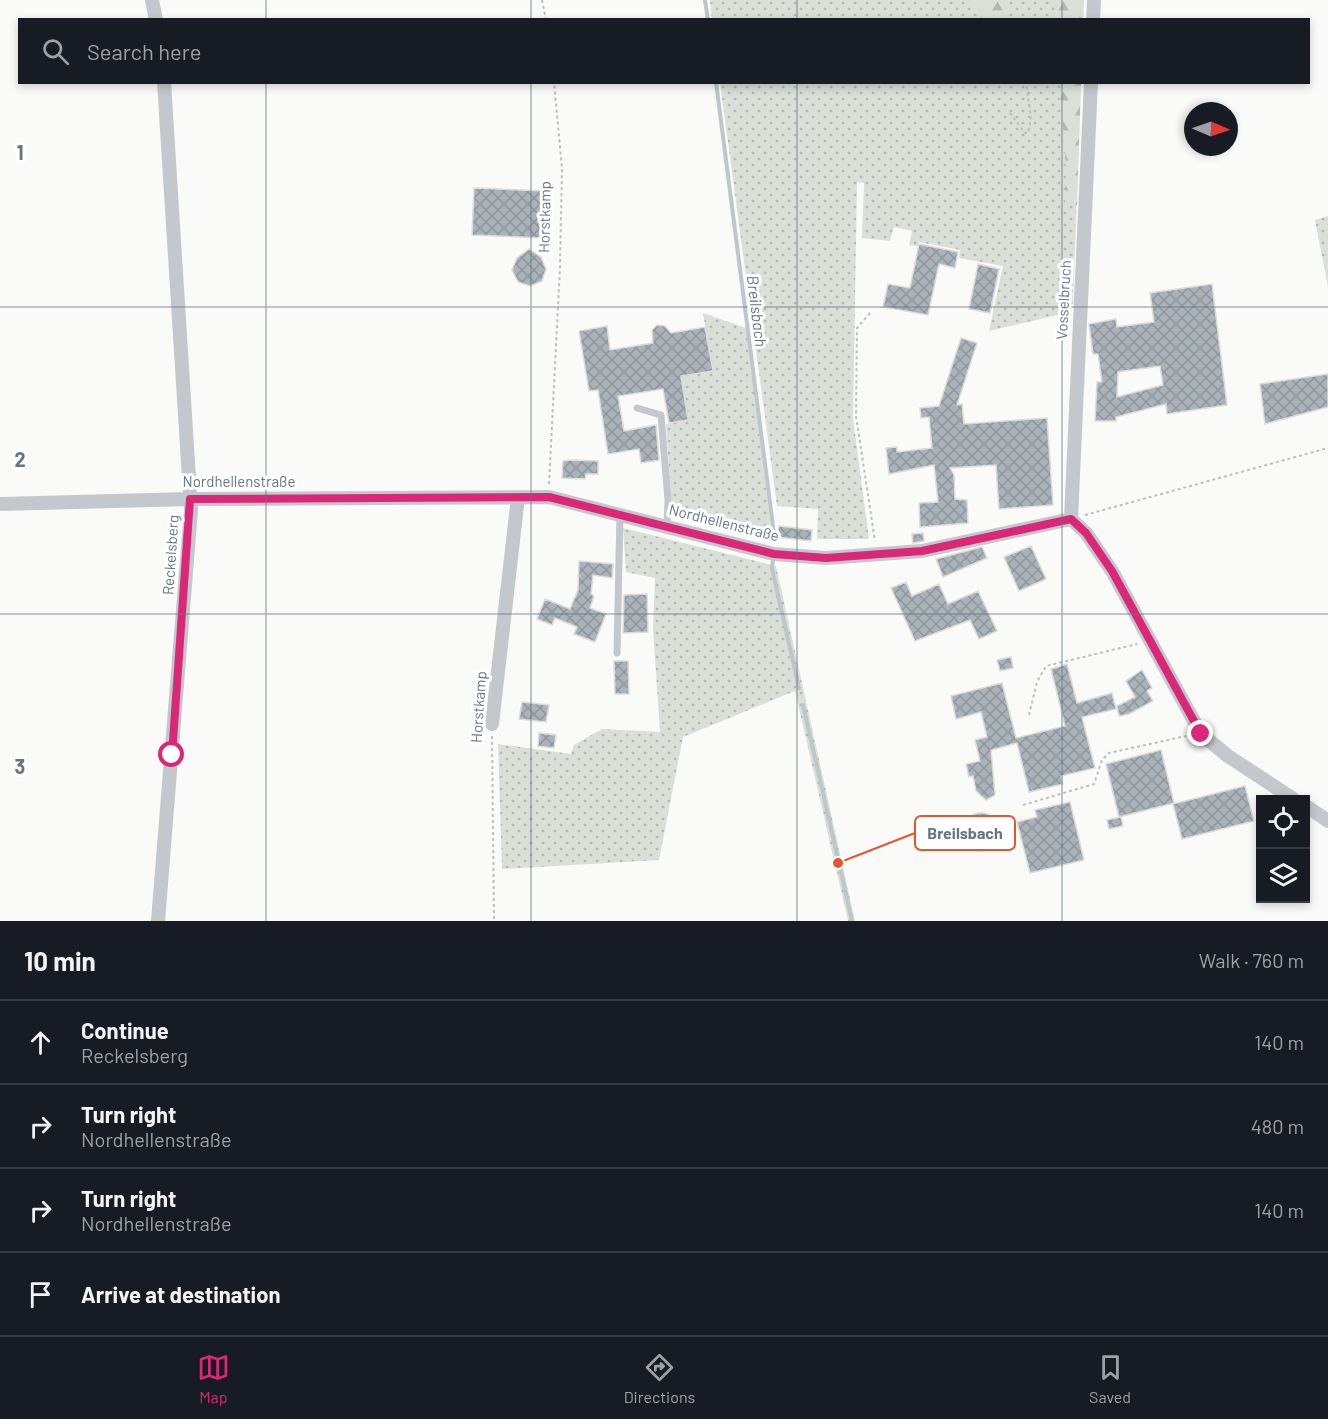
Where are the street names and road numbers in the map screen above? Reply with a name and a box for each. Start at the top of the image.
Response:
street label: Horstkamp [534,181,554,253]
street label: Vosselbruch [1052,260,1074,340]
street label: Nordhellenstraße [183,472,295,490]
street label: Nordhellenstraße [667,500,781,544]
street label: Reckelsberg [158,514,182,596]
street label: Horstkamp [467,670,489,743]

